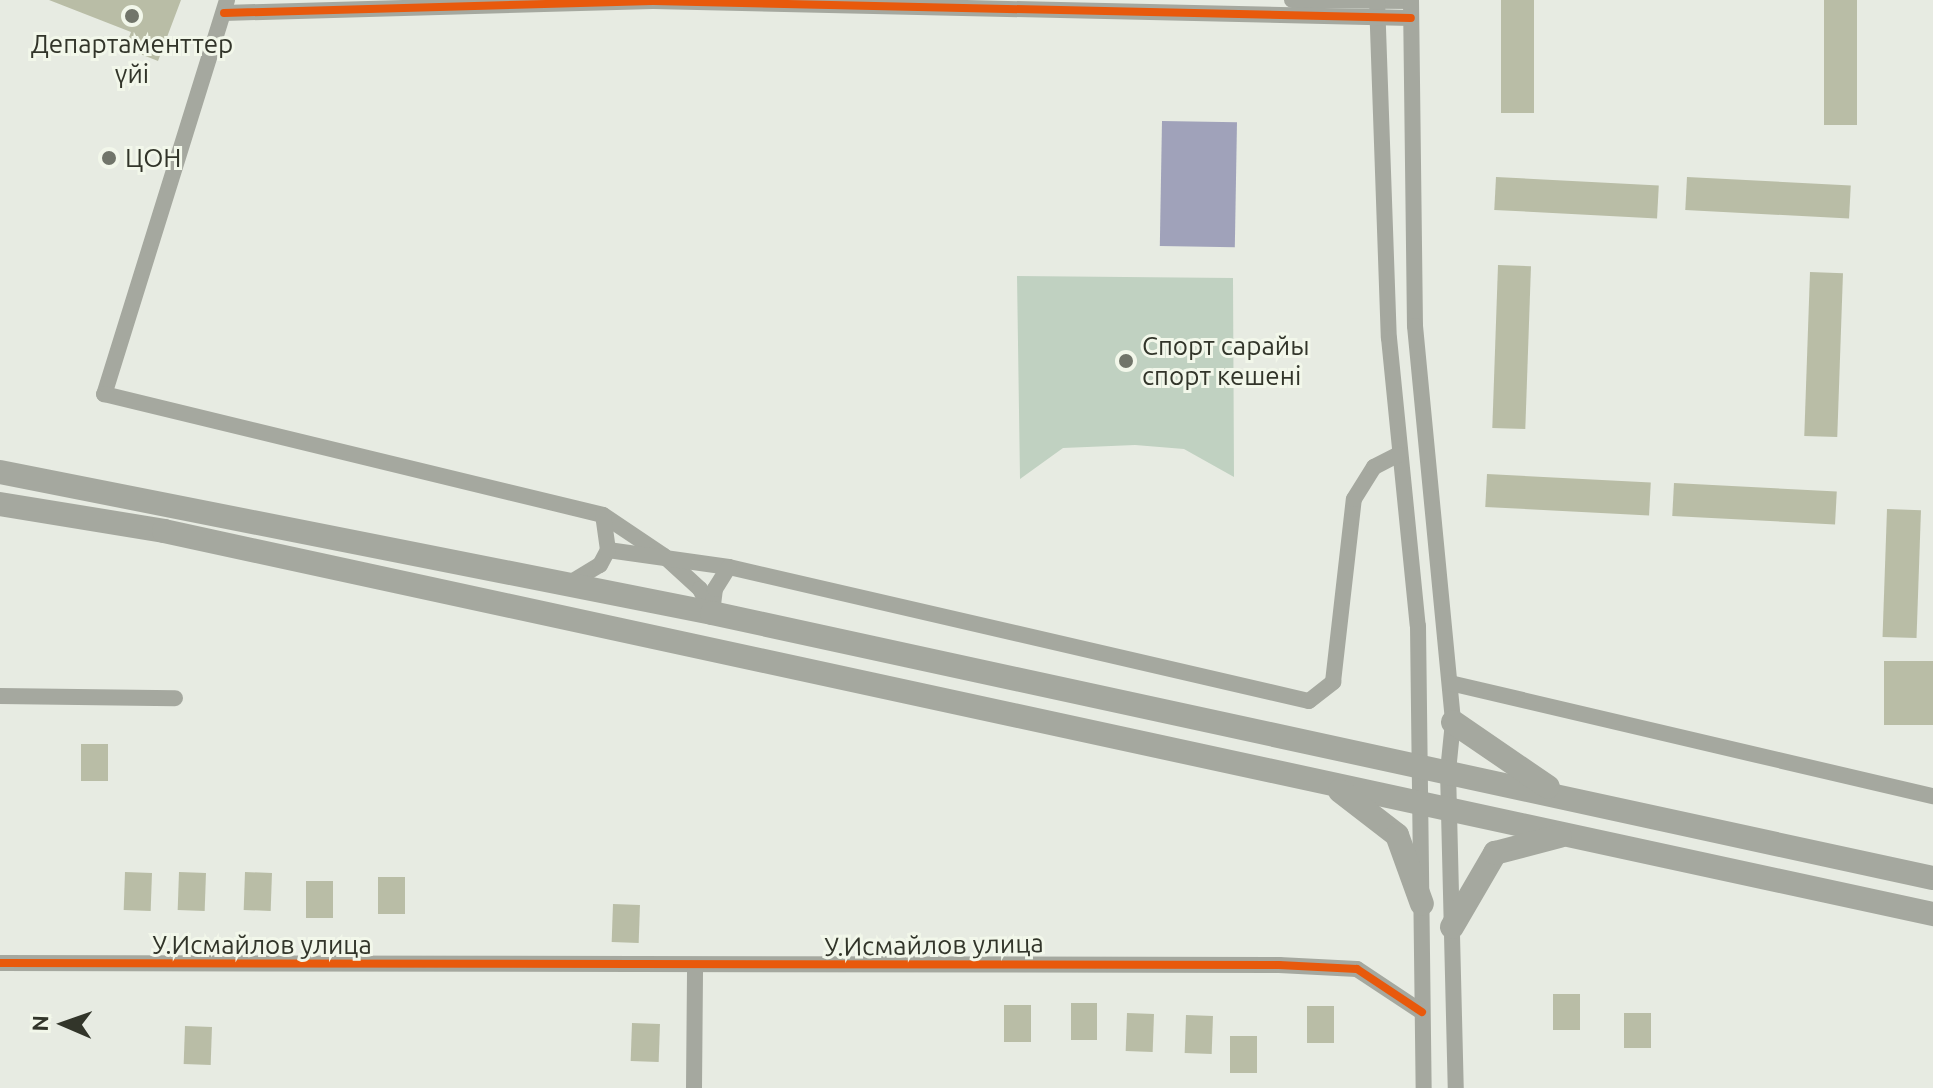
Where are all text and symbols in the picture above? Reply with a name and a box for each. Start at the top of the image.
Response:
marker: Департаменттер үйі [123,7,141,25]
place label: Департаменттер үйі [31,28,233,90]
place label: ЦОН [125,142,181,174]
marker: ЦОН [100,149,118,167]
place label: Спорт сарайы спорт кешені [1142,330,1310,392]
marker: Спорт сарайы спорт кешені [1117,352,1135,370]
street label: У.Исмайлов улица [824,927,1044,963]
street label: У.Исмайлов улица [152,929,372,961]
north arrow [24,984,104,1064]
text: N [27,1015,52,1032]

